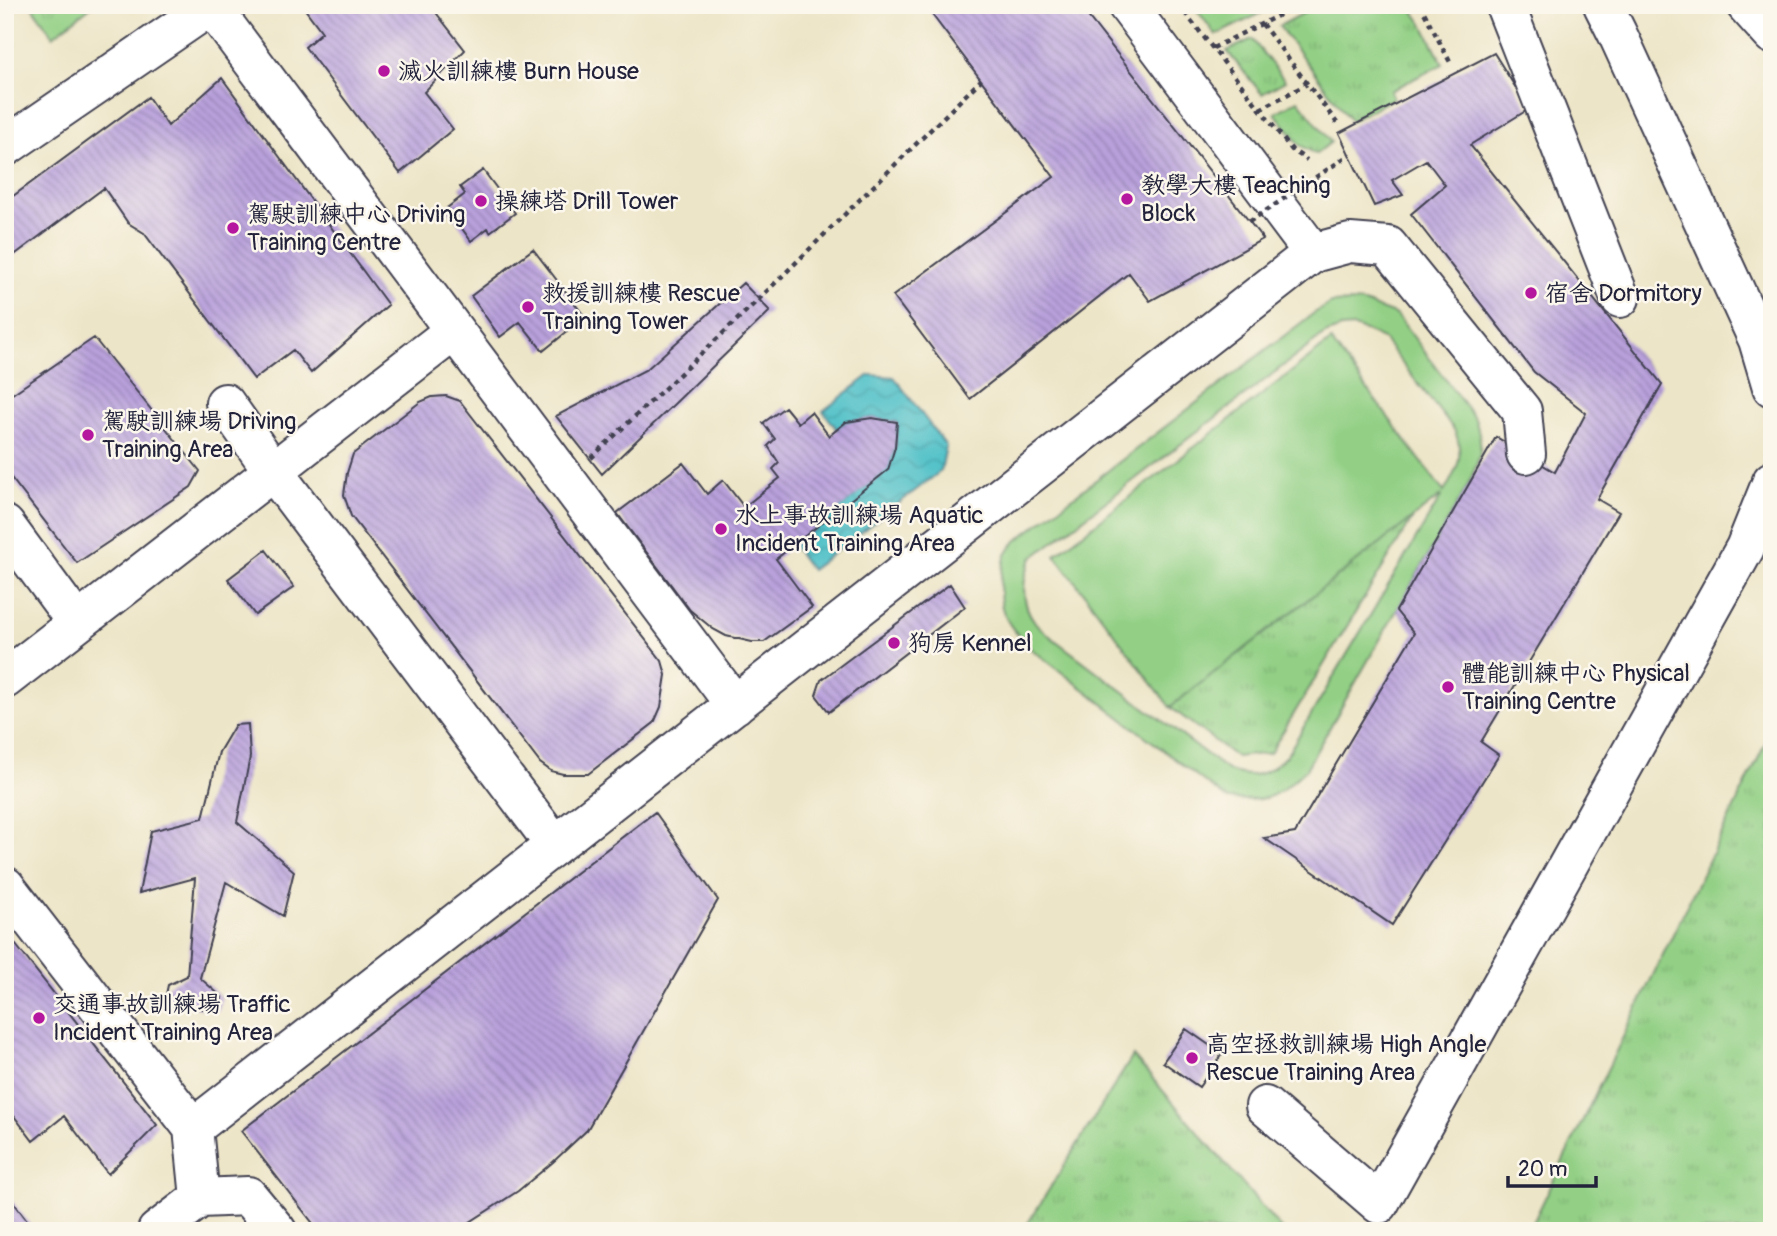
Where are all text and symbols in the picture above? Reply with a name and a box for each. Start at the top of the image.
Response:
place label: 滅火訓練樓 Burn House [398,57,639,86]
marker: 滅火訓練樓 Burn House [376,63,392,79]
place label: 教學大樓 Teaching Block [1141,171,1330,228]
place label: 操練塔 Drill Tower [495,187,679,216]
marker: 教學大樓 Teaching Block [1119,191,1135,207]
marker: 操練塔 Drill Tower [473,193,489,209]
place label: 駕駛訓練中心 Driving Training Centre [247,200,465,257]
marker: 駕駛訓練中心 Driving Training Centre [225,220,241,236]
place label: 救援訓練樓 Rescue Training Tower [542,279,740,336]
place label: 宿舍 Dormitory [1545,279,1702,308]
marker: 宿舍 Dormitory [1523,285,1539,301]
marker: 救援訓練樓 Rescue Training Tower [520,299,536,315]
place label: 駕駛訓練場 Driving Training Area [102,407,296,464]
marker: 駕駛訓練場 Driving Training Area [80,427,96,443]
place label: 水上事故訓練場 Aquatic Incident Training Area [735,501,984,558]
marker: 水上事故訓練場 Aquatic Incident Training Area [713,521,729,537]
place label: 狗房 Kennel [908,629,1032,658]
marker: 狗房 Kennel [886,635,902,651]
place label: 體能訓練中心 Physical Training Centre [1462,659,1690,716]
marker: 體能訓練中心 Physical Training Centre [1440,679,1456,695]
place label: 交通事故訓練場 Traffic Incident Training Area [53,990,291,1047]
marker: 交通事故訓練場 Traffic Incident Training Area [31,1010,47,1026]
place label: 高空拯救訓練場 High Angle Rescue Training Area [1206,1030,1486,1087]
marker: 高空拯救訓練場 High Angle Rescue Training Area [1184,1050,1200,1066]
scale bar [1508,1145,1595,1189]
text: 20 m [1518,1156,1567,1183]

